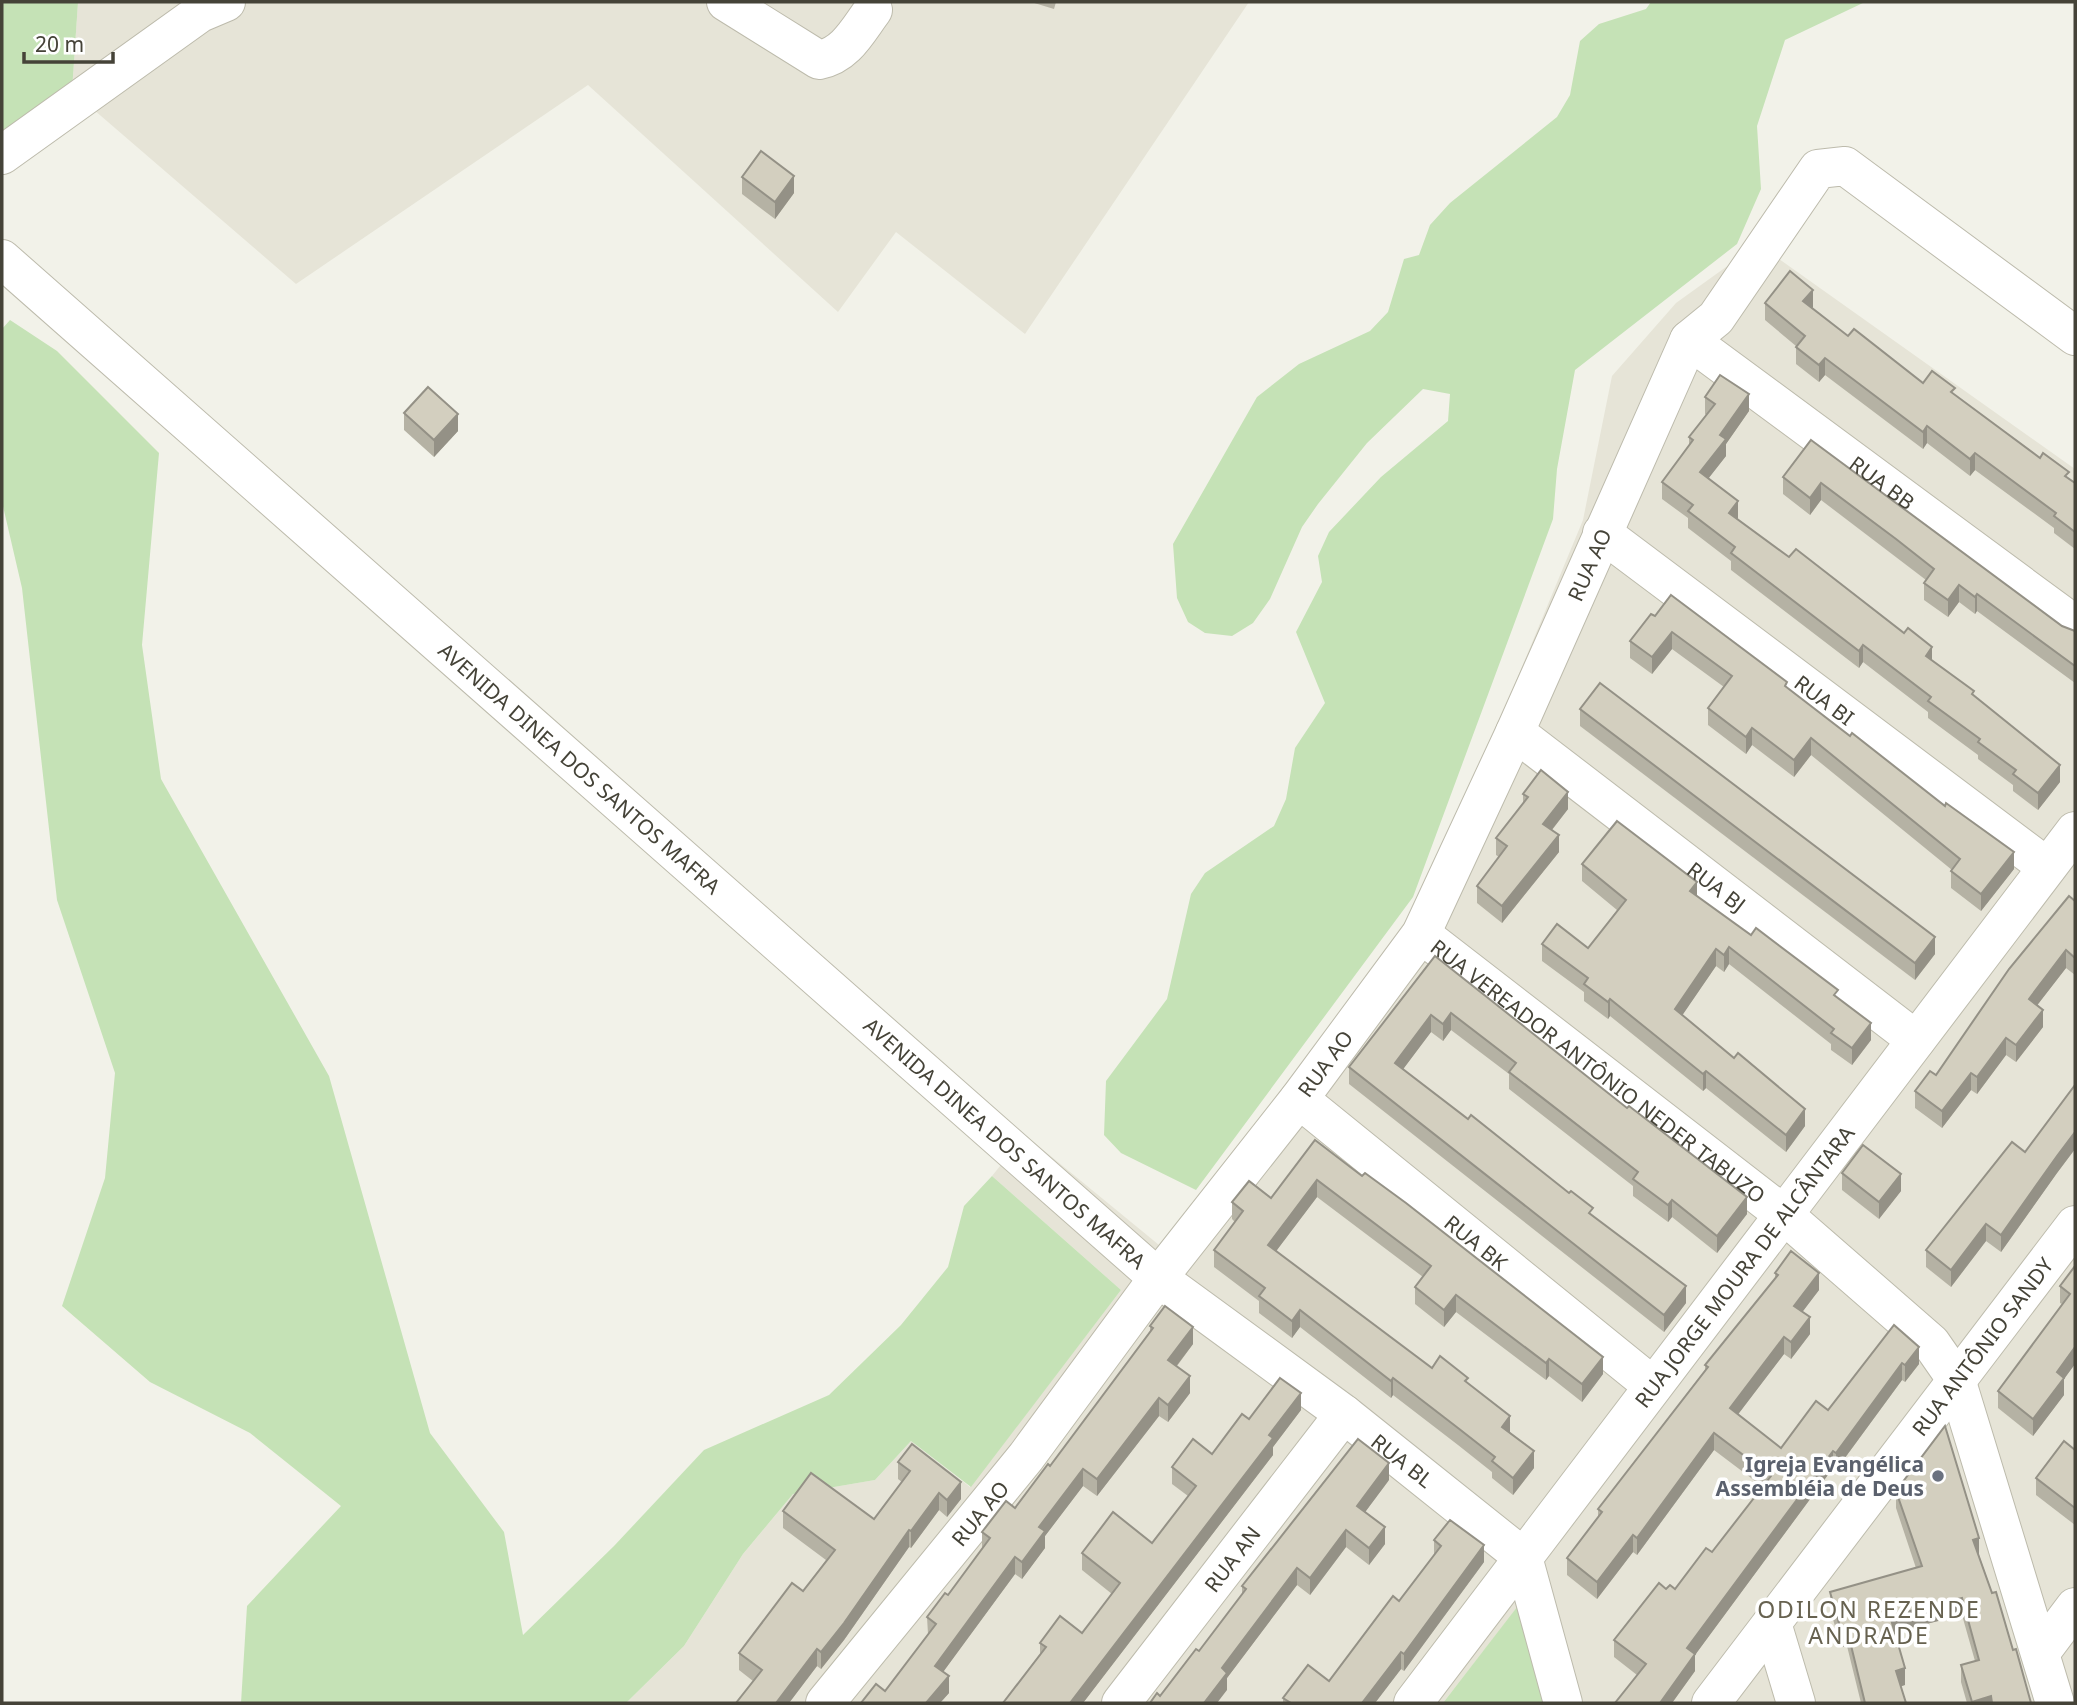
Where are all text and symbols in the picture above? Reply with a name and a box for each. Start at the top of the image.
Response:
scale bar [24,21,114,65]
text: 20 m [35,30,84,58]
street label: RUA BB [1844,449,1920,516]
street label: RUA AO [1561,524,1618,605]
street label: AVENIDA DINEA DOS SANTOS MAFRA [433,636,727,900]
street label: RUA BI [1789,668,1860,731]
street label: RUA BJ [1682,855,1751,918]
street label: RUA VEREADOR ANTÔNIO NEDER TABUZO [1425,933,1771,1209]
street label: AVENIDA DINEA DOS SANTOS MAFRA [858,1011,1152,1275]
street label: RUA AO [1291,1024,1359,1103]
street label: RUA JORGE MOURA DE ALCÂNTARA [1628,1119,1861,1413]
street label: RUA BK [1439,1208,1514,1277]
street label: RUA ANTÔNIO SANDY [1906,1252,2059,1441]
street label: RUA BL [1365,1427,1439,1494]
place label: Igreja Evangélica Assembléia de Deus [1716,1450,1924,1502]
marker: Igreja Evangélica Assembléia de Deus [1930,1468,1946,1484]
street label: RUA AO [945,1475,1015,1552]
street label: RUA AN [1198,1520,1267,1598]
district label: ODILON REZENDE ANDRADE [1757,1593,1981,1651]

